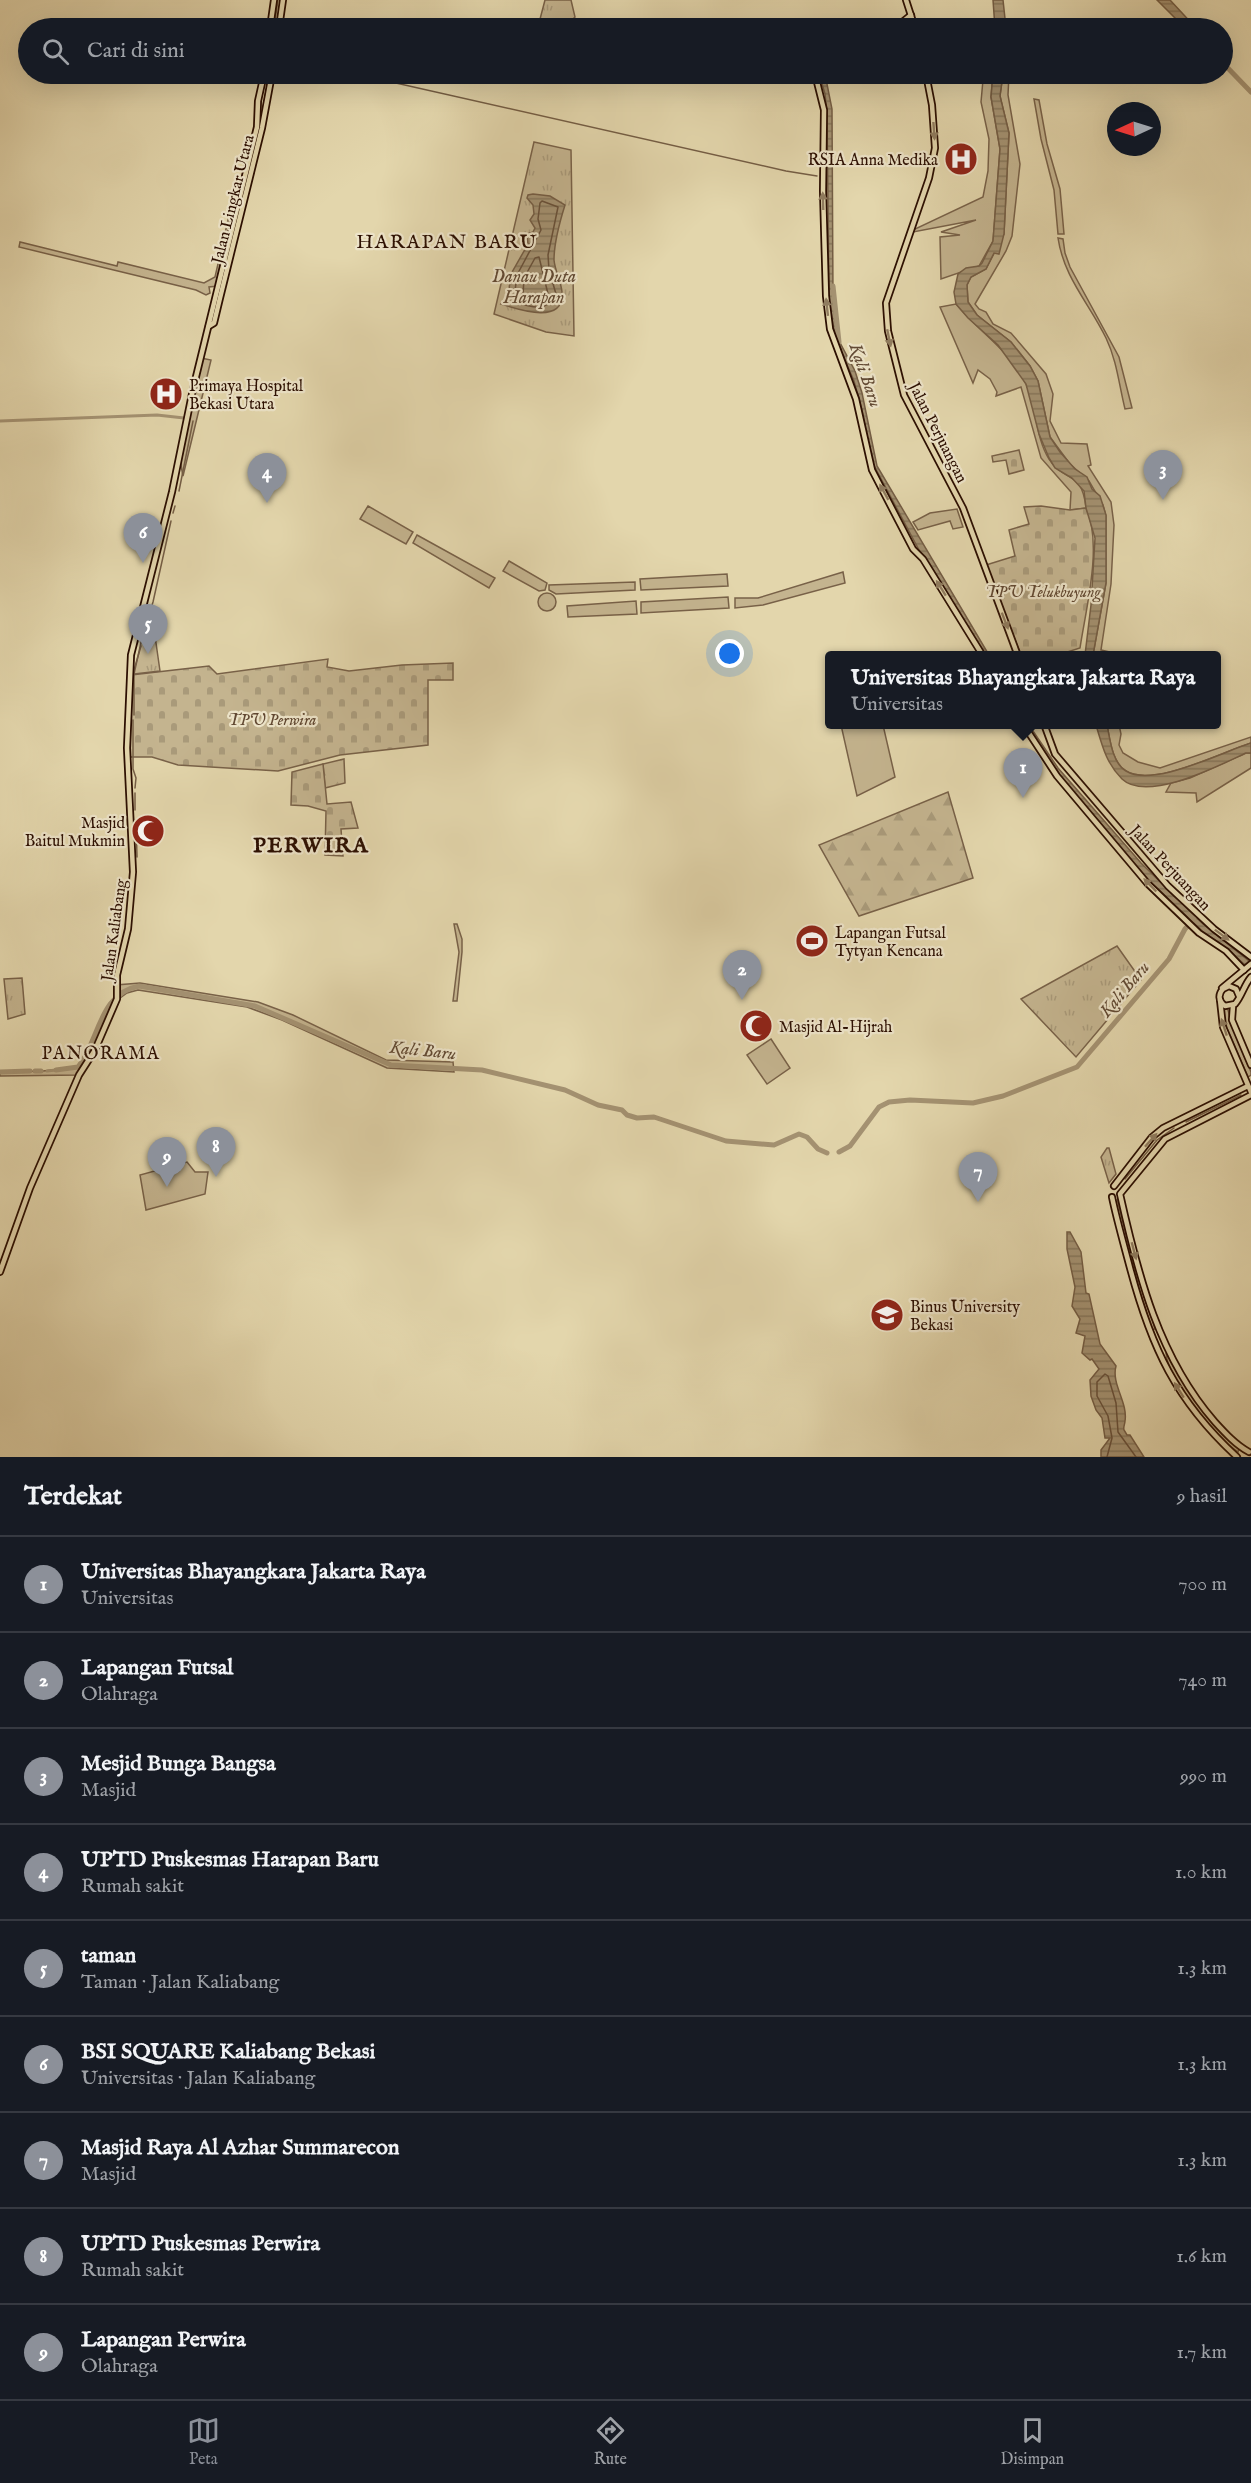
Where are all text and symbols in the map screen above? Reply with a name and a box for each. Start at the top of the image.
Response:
search box [18,18,1233,84]
icon: search [39,35,72,68]
text: Cari di sini [87,37,185,65]
north arrow [1107,102,1161,156]
one-way arrow [930,122,939,141]
street label: Jalan Lingkar Utara [208,133,260,268]
hospital icon: RSIA Anna Medika [943,141,979,177]
place label: RSIA Anna Medika [808,151,938,171]
one-way arrow [818,192,828,211]
district label: HARAPAN BARU [356,230,538,255]
water label: Danau Duta Harapan [492,266,576,310]
one-way arrow [822,297,832,316]
one-way arrow [885,329,894,348]
water label: Kali Baru [843,339,886,411]
hospital icon: Primaya Hospital Bekasi Utara [148,376,184,412]
place label: Primaya Hospital Bekasi Utara [189,377,304,415]
street label: Jalan Perjuangan [902,377,971,487]
pin: 3 [1144,450,1182,500]
pin: 4 [248,454,286,503]
one-way arrow [879,483,889,500]
pin: 6 [124,514,162,563]
one-way arrow [935,580,946,596]
park label: TPU Telukbuyung [985,583,1102,603]
pin: 5 [128,604,168,654]
one-way arrow [1000,612,1010,630]
your location [715,639,744,668]
popup [825,651,1221,729]
text: Universitas Bhayangkara Jakarta Raya [851,664,1195,692]
text: Universitas [851,692,943,717]
park label: TPU Perwira [228,711,316,731]
pin: 1 [1004,748,1042,798]
mosque icon: Masjid Baitul Mukmin [130,813,166,849]
place label: Masjid Baitul Mukmin [25,814,125,852]
street label: Jalan Perjuangan [1123,820,1215,916]
district label: PERWIRA [253,832,369,860]
one-way arrow [1143,877,1157,892]
street label: Jalan Kaliabang [98,878,132,985]
sports icon: Lapangan Futsal Tytyan Kencana [794,923,830,959]
place label: Lapangan Futsal Tytyan Kencana [835,924,946,962]
one-way arrow [1214,929,1230,941]
pin: 2 [722,950,762,1000]
water label: Kali Baru [1094,957,1155,1024]
mosque icon: Masjid Al-Hijrah [738,1008,774,1044]
place label: Masjid Al-Hijrah [779,1018,893,1038]
one-way arrow [1219,1018,1228,1036]
water label: Kali Baru [388,1036,457,1066]
district label: PANORAMA [41,1043,161,1066]
pin: 8 [196,1128,236,1177]
one-way arrow [1144,1132,1157,1148]
pin: 9 [148,1138,186,1187]
pin: 7 [958,1152,998,1202]
one-way arrow [1130,1242,1140,1260]
school or university icon: Binus University Bekasi [869,1297,905,1333]
place label: Binus University Bekasi [910,1298,1020,1336]
one-way arrow [1174,1382,1185,1398]
text: Terdekat [24,1480,122,1513]
text: 9 hasil [1177,1484,1227,1509]
text: Universitas Bhayangkara Jakarta Raya [81,1558,426,1586]
text: 1 [40,1572,47,1597]
text: 700 m [1178,1572,1227,1597]
text: Universitas [81,1586,173,1611]
text: Lapangan Futsal [81,1654,233,1682]
text: 2 [39,1668,48,1693]
text: 740 m [1178,1668,1227,1693]
text: Olahraga [81,1682,158,1707]
text: Mesjid Bunga Bangsa [81,1750,276,1778]
text: 3 [40,1764,47,1789]
text: 990 m [1180,1764,1227,1789]
text: Masjid [81,1778,136,1803]
text: UPTD Puskesmas Harapan Baru [81,1846,379,1874]
text: 4 [39,1860,48,1885]
text: 1.0 km [1175,1860,1227,1885]
text: Rumah sakit [81,1874,184,1899]
text: taman [81,1942,136,1970]
text: 5 [40,1956,47,1981]
text: 1.3 km [1177,1956,1227,1981]
text: Taman · Jalan Kaliabang [81,1970,279,1995]
text: BSI SQUARE Kaliabang Bekasi [81,2038,375,2066]
text: 6 [39,2052,48,2077]
text: 1.3 km [1177,2052,1227,2077]
text: Universitas · Jalan Kaliabang [81,2066,315,2091]
text: Masjid Raya Al Azhar Summarecon [81,2134,399,2162]
text: 7 [39,2148,48,2173]
text: 1.3 km [1177,2148,1227,2173]
text: Masjid [81,2162,136,2187]
text: UPTD Puskesmas Perwira [81,2230,320,2258]
text: 8 [40,2244,47,2269]
text: 1.6 km [1176,2244,1227,2269]
text: Rumah sakit [81,2258,184,2283]
text: Lapangan Perwira [81,2326,246,2354]
text: 9 [39,2340,48,2365]
text: 1.7 km [1176,2340,1227,2365]
text: Olahraga [81,2354,158,2379]
tab: Peta [187,2414,220,2470]
tab: Rute [594,2414,627,2470]
tab: Disimpan [1001,2414,1064,2470]

